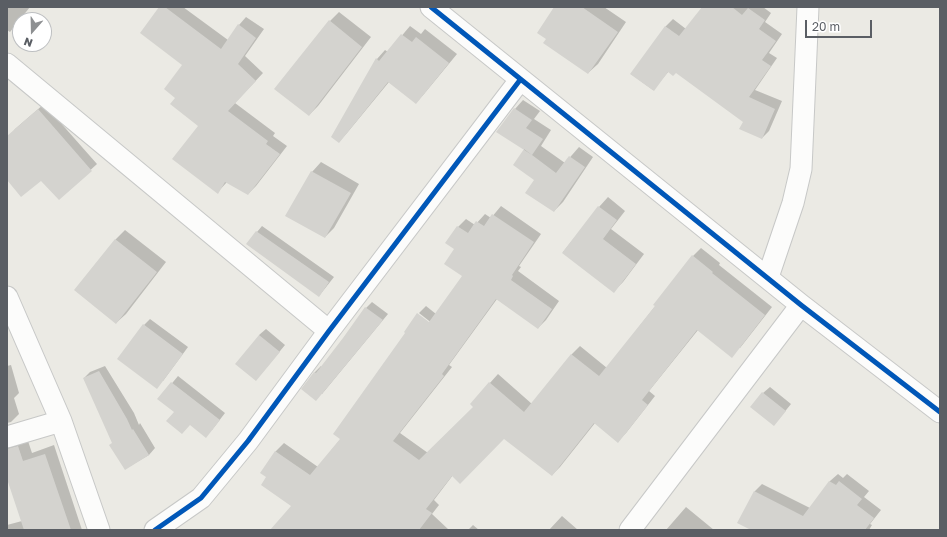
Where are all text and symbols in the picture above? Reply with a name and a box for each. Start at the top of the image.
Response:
north arrow [12,12,52,52]
scale bar [807,12,874,38]
text: 20 m [812,19,840,34]
text: N [22,35,34,50]

